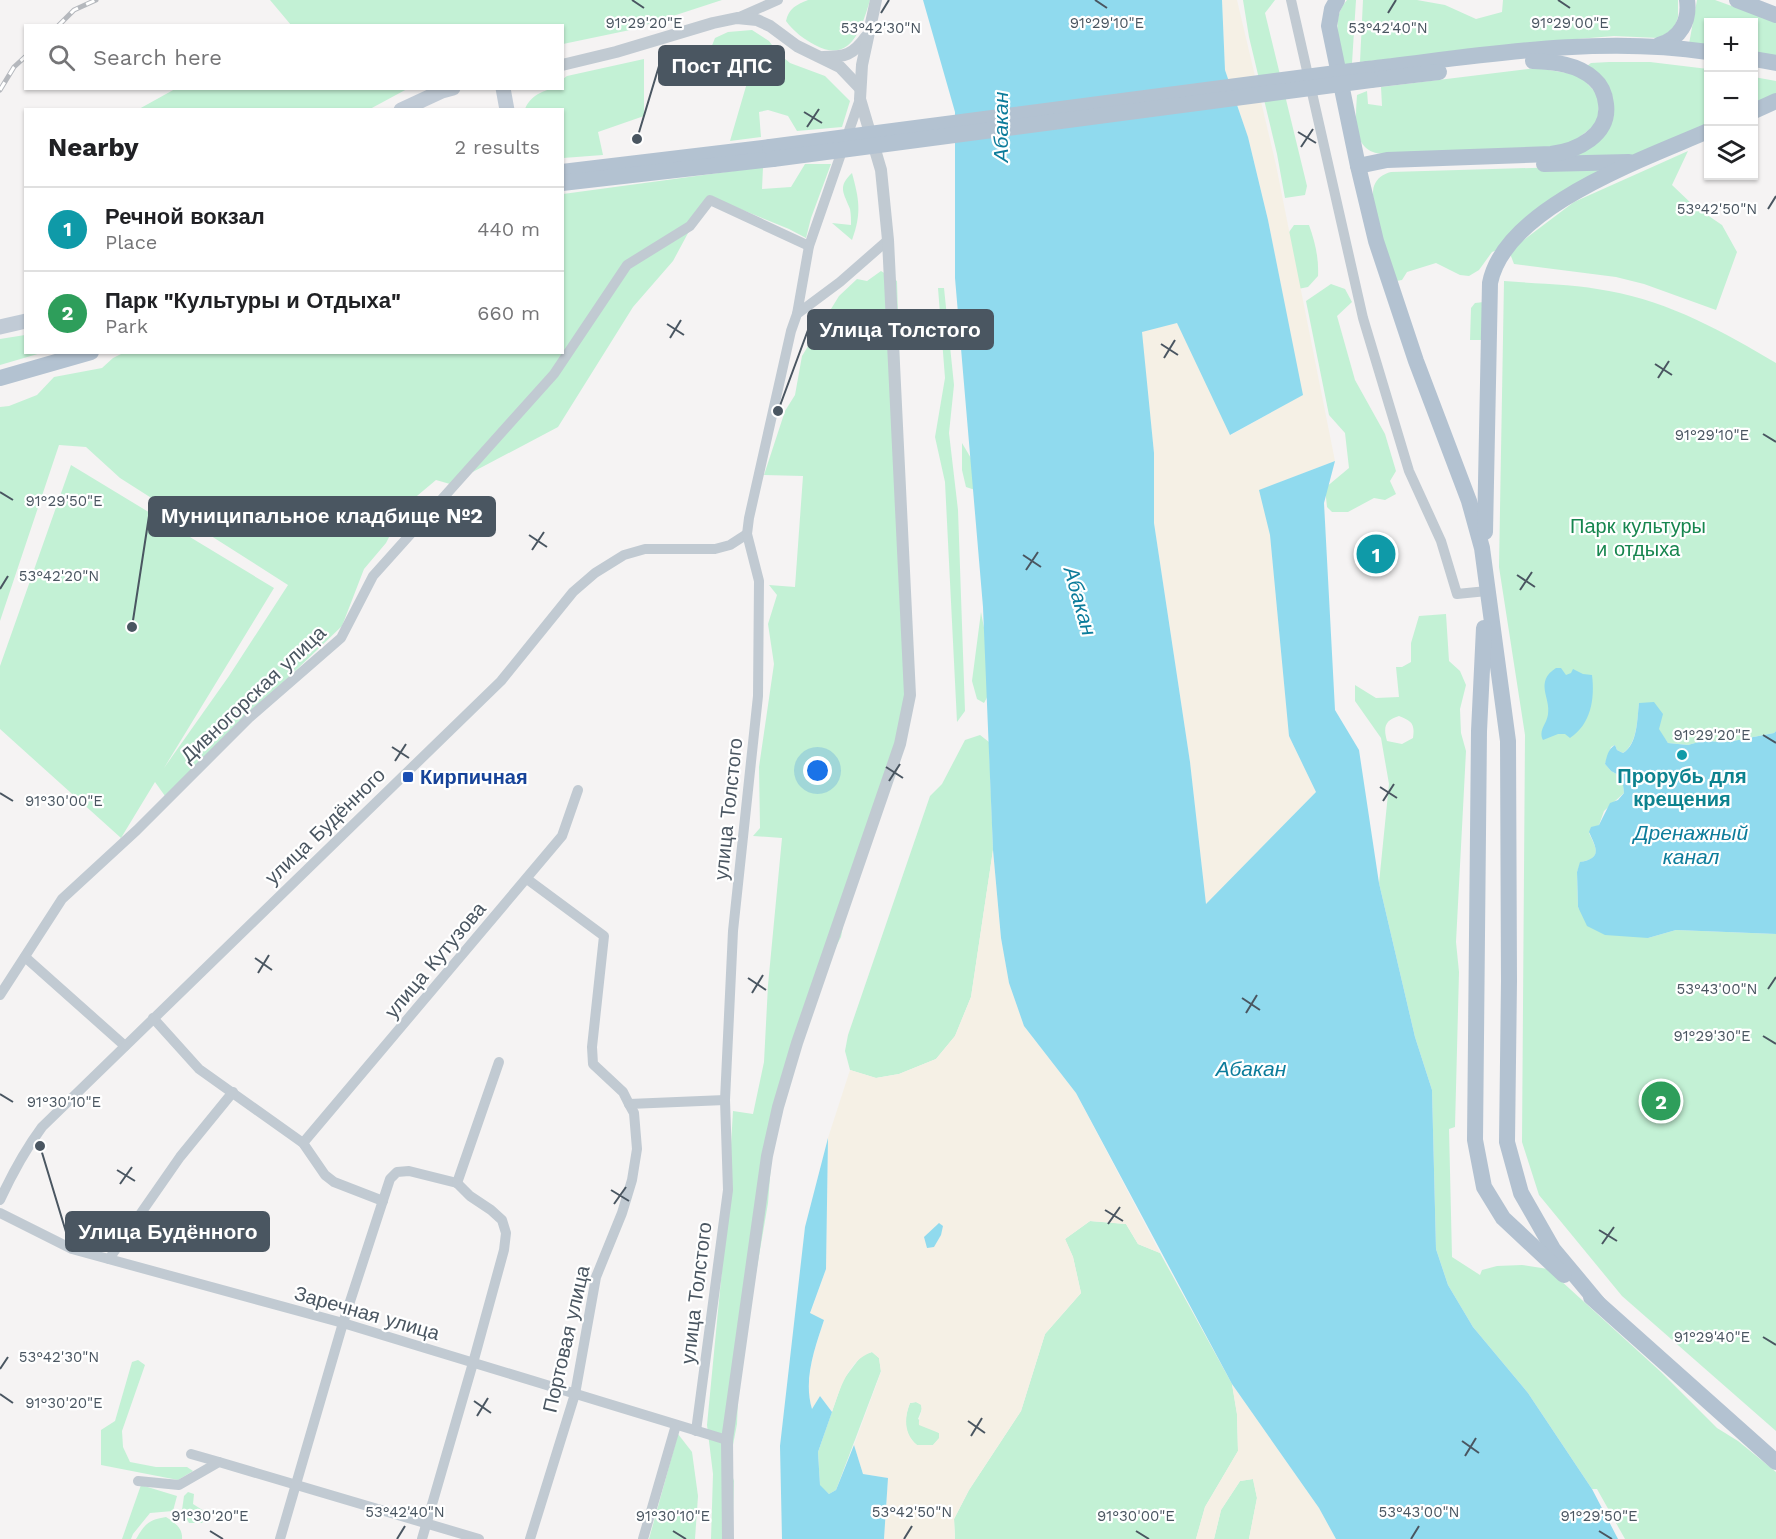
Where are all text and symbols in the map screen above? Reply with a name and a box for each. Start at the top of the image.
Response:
text: 91°29'20"E [605,14,683,32]
text: 91°29'10"E [1070,14,1144,32]
text: 91°29'00"E [1531,14,1609,32]
map controls [1704,18,1758,180]
button: + [1704,18,1758,72]
text: 53°42'30"N [841,19,921,37]
text: 53°42'40"N [1348,19,1428,37]
search box [24,24,564,90]
icon: search [45,41,78,74]
text: Search here [93,45,222,70]
callout: Пост ДПС [659,46,784,85]
text: Пост ДПС [672,53,772,78]
button: − [1704,72,1758,126]
water label: Абакан [988,91,1013,164]
button: layers [1704,126,1758,180]
text: Nearby [48,132,139,162]
text: 2 results [455,135,540,159]
text: 53°42'50"N [1677,200,1757,218]
text: Речной вокзал [105,204,265,229]
text: 1 [63,217,72,241]
text: 440 m [477,217,540,241]
text: Place [105,230,157,254]
text: Парк "Культуры и Отдыха" [105,288,401,313]
text: 2 [62,301,73,325]
text: 660 m [477,301,540,325]
callout: Улица Толстого [808,310,993,349]
text: Park [105,314,148,338]
text: Улица Толстого [819,317,981,342]
text: 91°29'10"E [1675,426,1749,444]
text: 91°29'50"E [25,492,103,510]
callout: Муниципальное кладбище №2 [149,497,495,536]
text: Муниципальное кладбище №2 [161,503,483,528]
park label: Парк культуры и отдыха [1570,514,1706,561]
pin: 1 [1356,532,1396,576]
water label: Абакан [1058,562,1102,639]
text: 53°42'20"N [19,567,99,585]
street label: Дивногорская улица [175,620,331,767]
text: 91°29'20"E [1673,726,1751,744]
street label: улица Толстого [709,737,747,881]
marker: Прорубь для крещения [1675,748,1689,762]
your location [803,756,832,785]
street label: улица Будённого [260,763,390,889]
place label: Прорубь для крещения [1617,764,1747,811]
place label: Кирпичная [420,765,528,789]
marker: Кирпичная [401,770,415,784]
text: 91°30'00"E [25,792,103,810]
water label: Дренажный канал [1632,820,1749,869]
street label: улица Кутузова [379,896,491,1023]
text: 53°43'00"N [1676,980,1758,998]
text: 91°29'30"E [1673,1027,1751,1045]
water label: Абакан [1214,1056,1287,1081]
pin: 2 [1642,1078,1680,1124]
text: 91°30'10"E [27,1093,101,1111]
callout: Улица Будённого [66,1212,269,1251]
text: Улица Будённого [78,1219,258,1244]
street label: улица Толстого [675,1221,717,1365]
street label: Портовая улица [537,1262,595,1415]
street label: Заречная улица [292,1281,443,1345]
text: 91°29'40"E [1674,1328,1750,1346]
text: 53°42'30"N [19,1348,99,1366]
text: 91°30'20"E [25,1394,103,1412]
text: 53°42'40"N [365,1503,445,1521]
text: 53°42'50"N [872,1503,952,1521]
text: 53°43'00"N [1378,1503,1460,1521]
text: 91°30'20"E [171,1507,249,1525]
text: 91°30'10"E [636,1507,710,1525]
text: 91°30'00"E [1097,1507,1175,1525]
text: 91°29'50"E [1560,1507,1638,1525]

